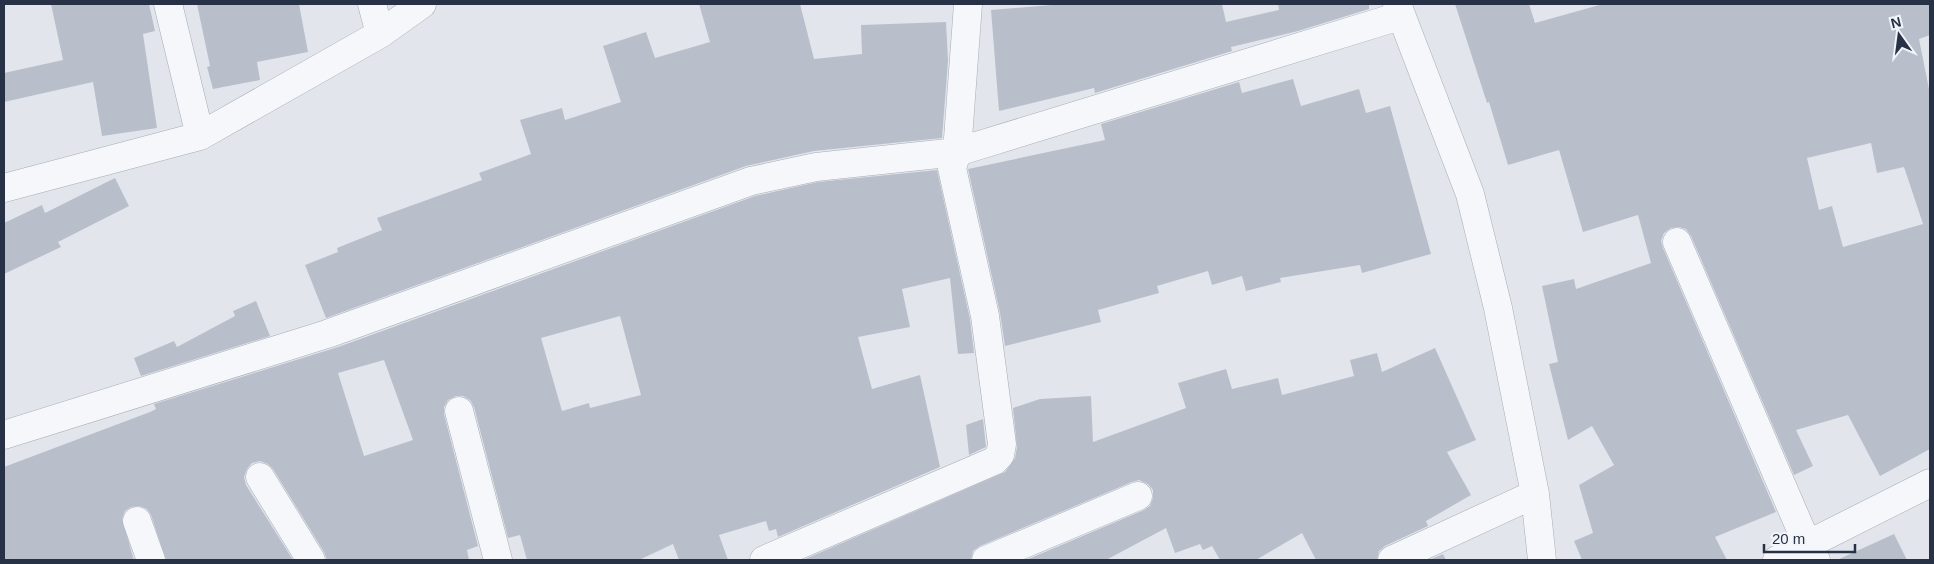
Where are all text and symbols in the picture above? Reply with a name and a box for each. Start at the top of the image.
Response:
north arrow [1874,10,1924,60]
text: N [1889,13,1903,31]
scale bar [1764,522,1855,554]
text: 20 m [1772,530,1805,547]

